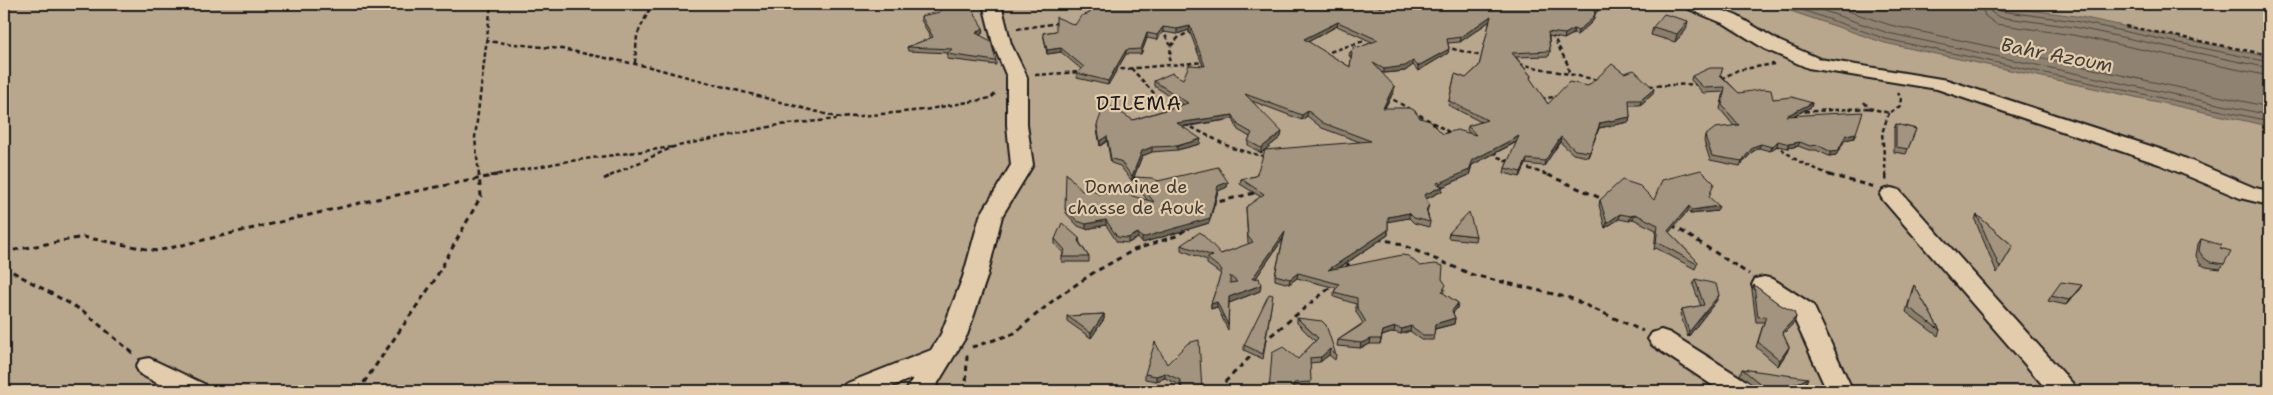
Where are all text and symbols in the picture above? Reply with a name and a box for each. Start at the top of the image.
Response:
water label: Bahr Azoum [1999,32,2115,78]
district label: DILEMA [1096,90,1182,116]
park label: Domaine de chasse de Aouk [1068,175,1204,220]

